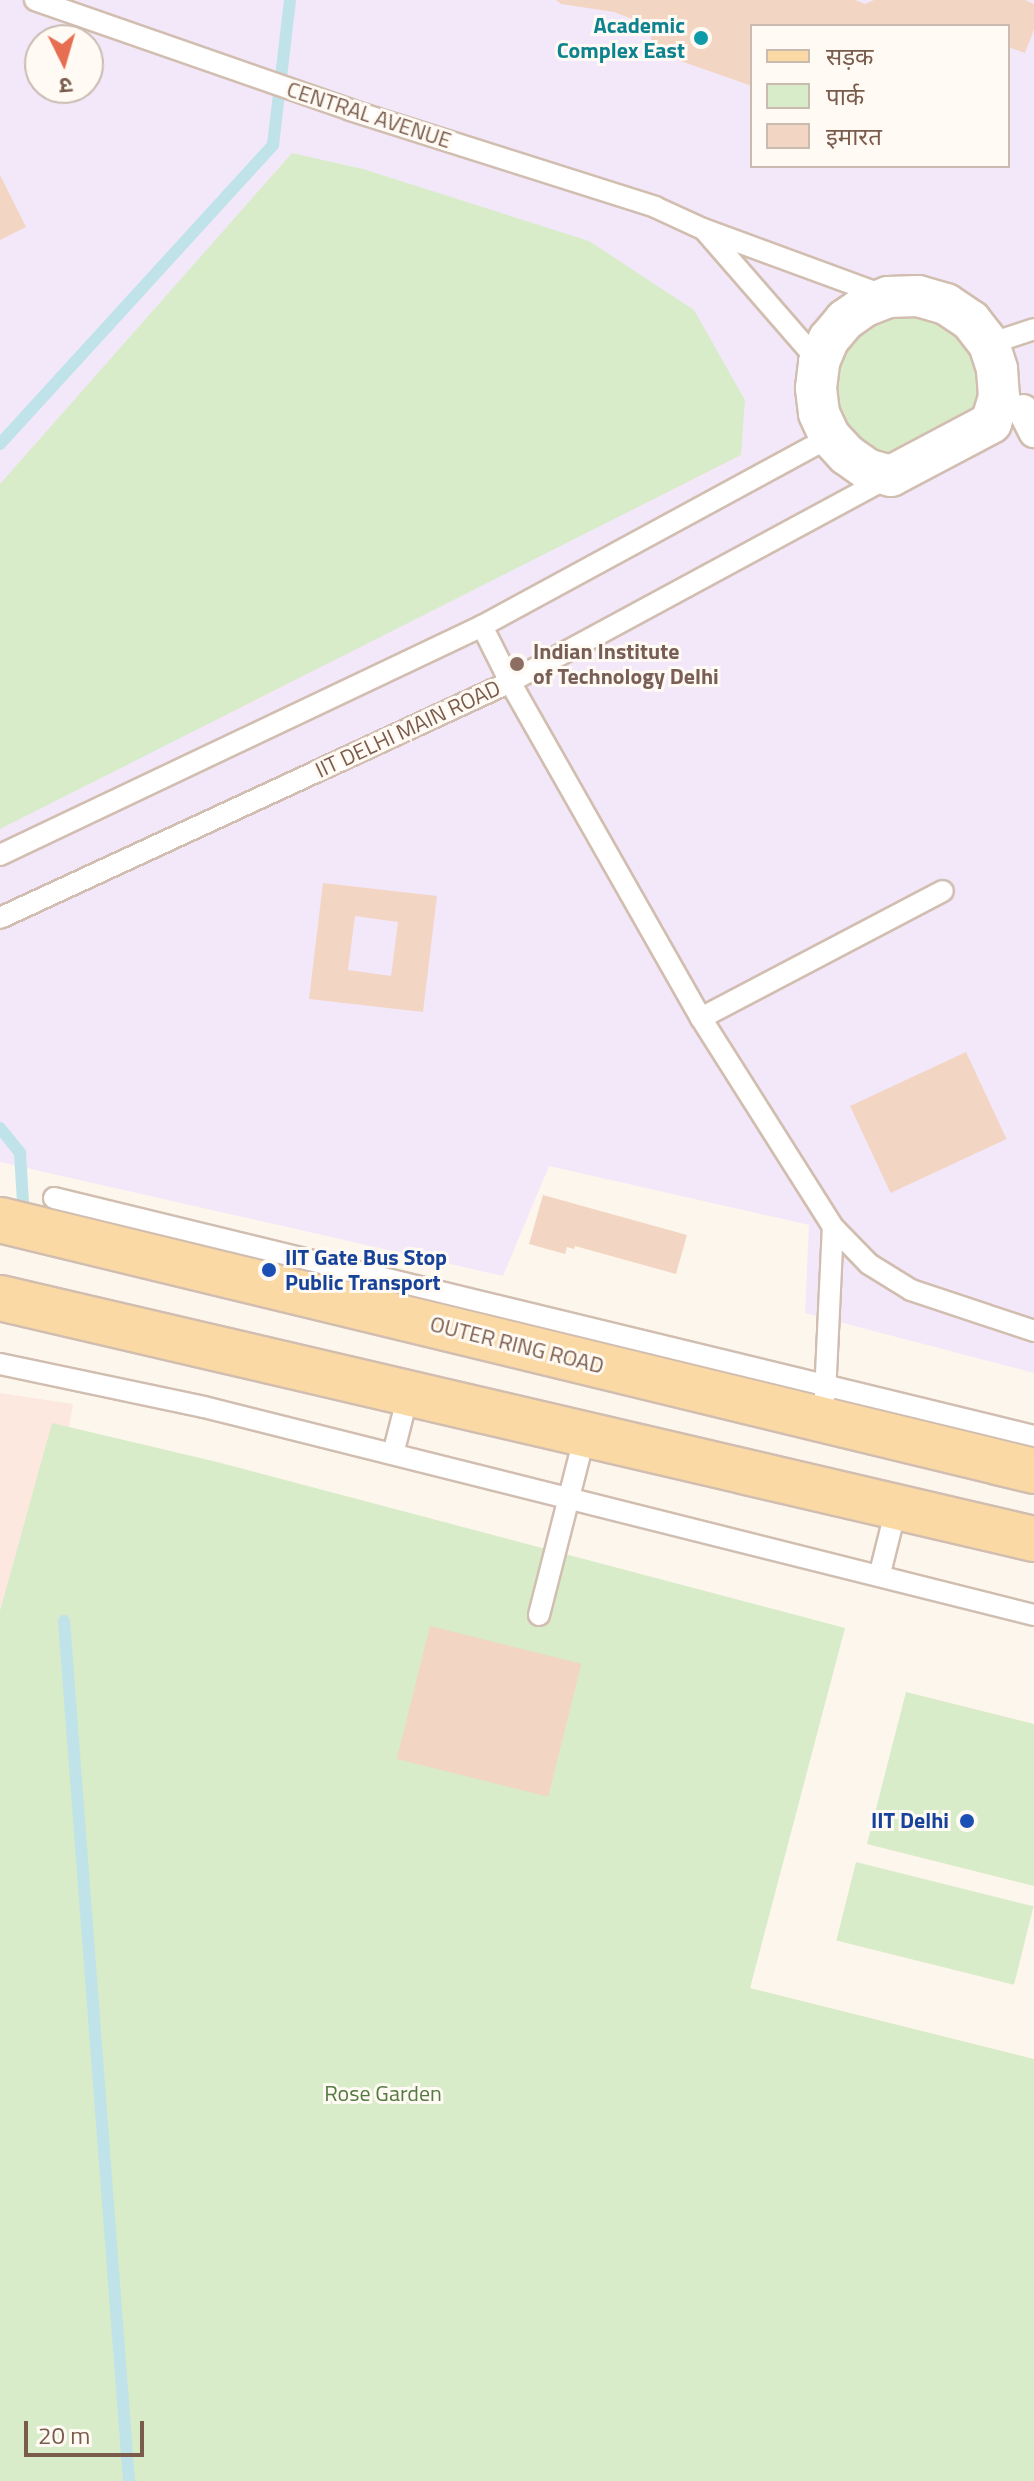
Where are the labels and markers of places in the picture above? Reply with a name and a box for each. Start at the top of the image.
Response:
place label: Academic Complex East [557,12,685,64]
marker: Academic Complex East [692,29,710,47]
place label: Indian Institute of Technology Delhi [533,638,719,690]
marker: Indian Institute of Technology Delhi [508,655,526,673]
place label: IIT Gate Bus Stop Public Transport [285,1244,447,1296]
marker: IIT Gate Bus Stop Public Transport [260,1261,278,1279]
place label: IIT Delhi [871,1808,949,1834]
marker: IIT Delhi [956,1810,978,1832]

